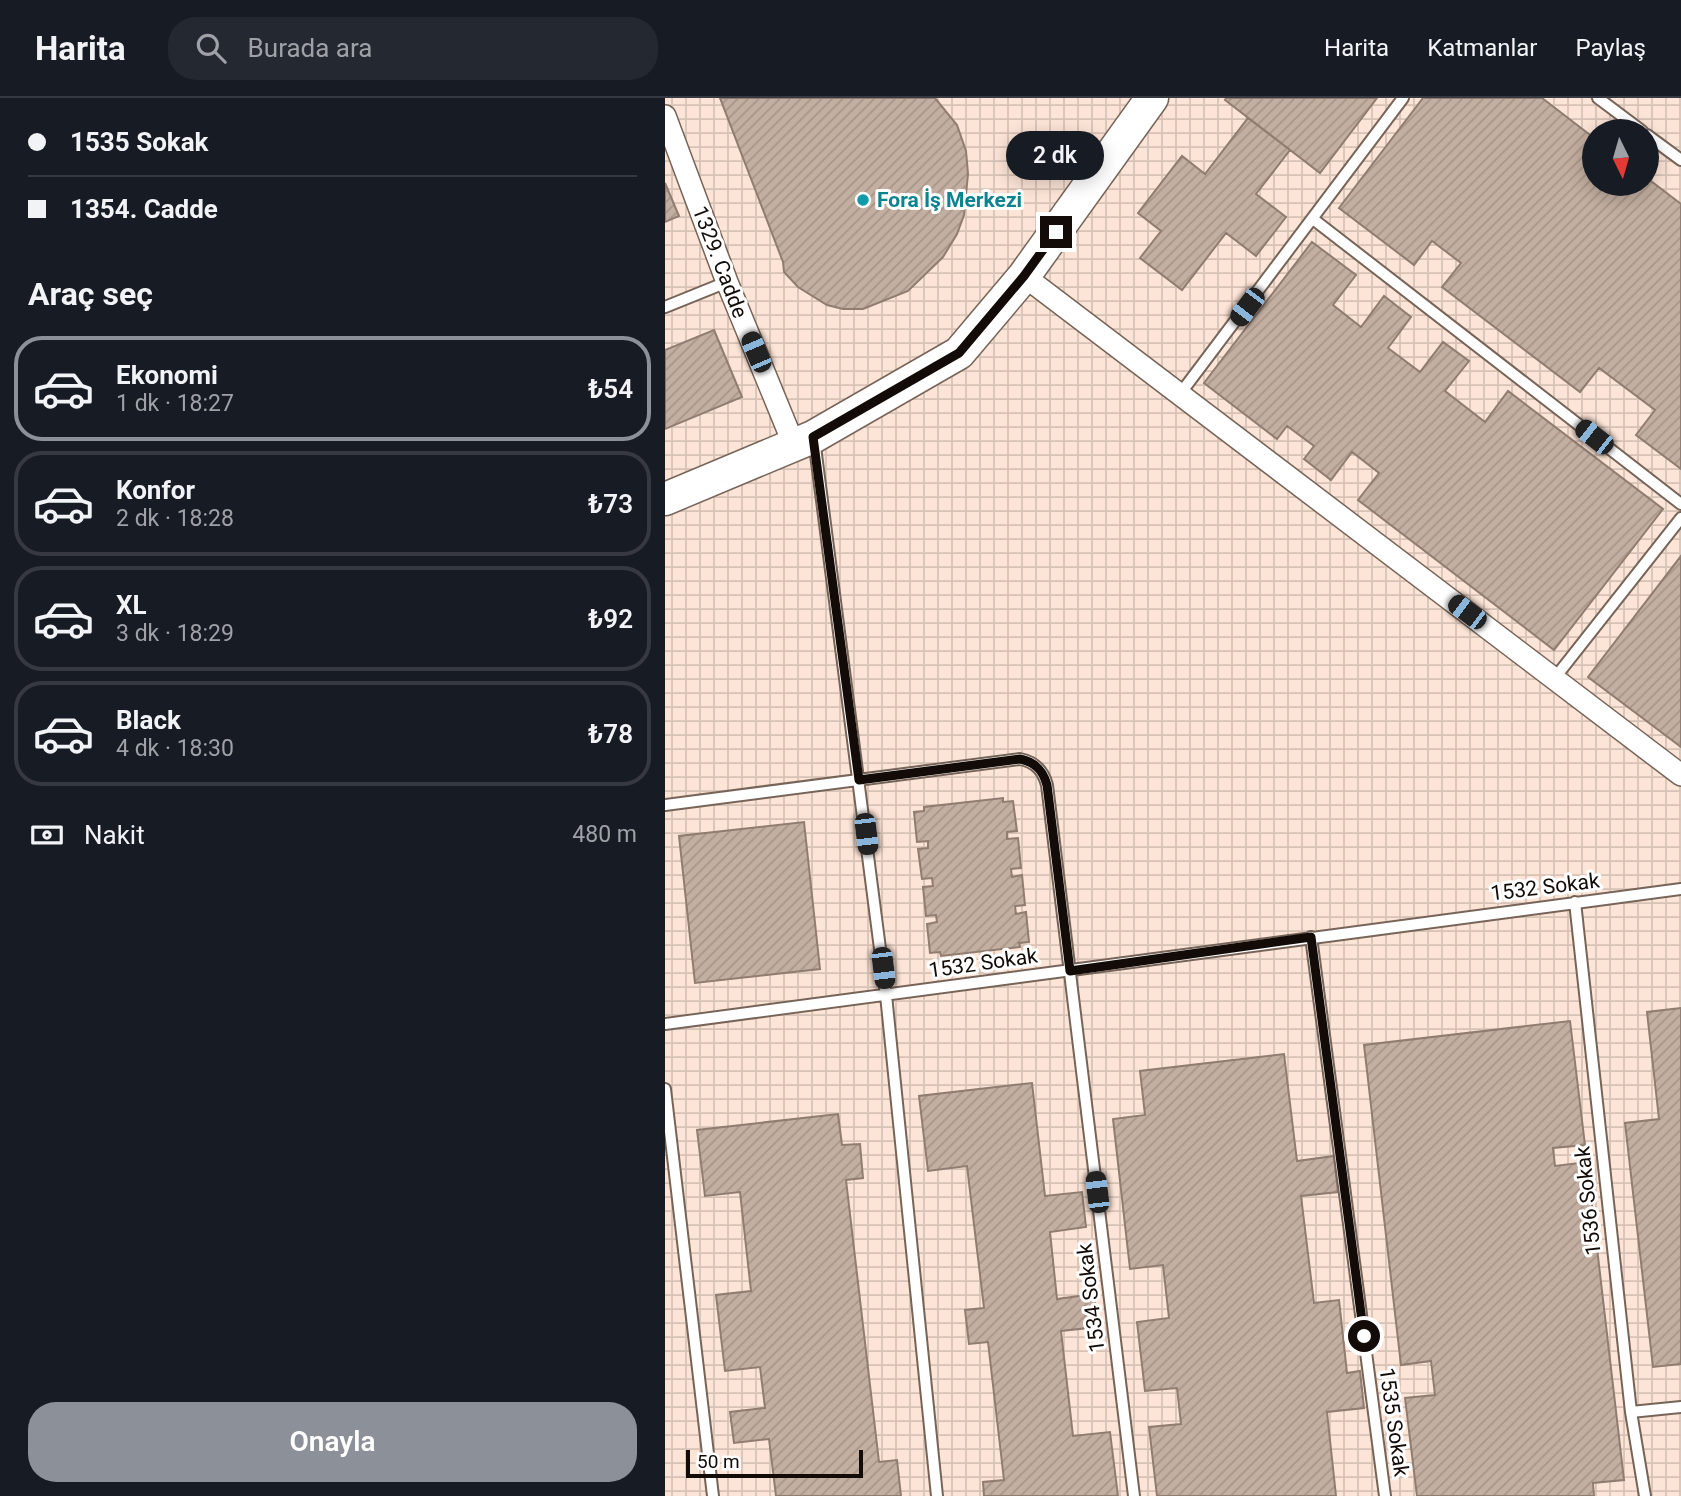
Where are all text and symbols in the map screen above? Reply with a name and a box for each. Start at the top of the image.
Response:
search box [168,17,658,80]
text: Harita [35,29,126,68]
icon: search [192,29,230,67]
text: Burada ara [248,33,372,63]
text: Harita [1324,34,1389,62]
text: Katmanlar [1427,34,1537,62]
text: Paylaş [1575,34,1646,62]
north arrow [1582,119,1659,196]
map controls [1582,119,1659,196]
text: 1535 Sokak [70,127,209,157]
callout: 2 dk [1007,130,1105,180]
text: 2 dk [1033,142,1077,169]
place label: Fora İş Merkezi [877,188,1022,212]
marker: Fora İş Merkezi [855,192,871,208]
text: 1354. Cadde [70,194,218,224]
street label: 1329. Cadde [688,203,752,321]
route end [1040,216,1072,248]
text: Araç seç [28,275,153,313]
car [1226,284,1269,330]
car [739,329,774,375]
icon: car [32,357,95,420]
text: Ekonomi [116,360,218,390]
text: ₺54 [588,374,633,404]
text: 1 dk · 18:27 [116,390,234,417]
car [1571,416,1618,458]
icon: car [32,472,95,535]
text: Konfor [116,475,195,505]
text: ₺73 [588,489,633,519]
text: 2 dk · 18:28 [116,505,234,532]
icon: car [32,587,95,650]
text: XL [116,590,147,620]
car [1444,591,1491,633]
text: ₺92 [588,604,633,634]
text: 3 dk · 18:29 [116,620,234,647]
icon: car [32,702,95,765]
text: Black [116,705,181,735]
text: ₺78 [588,719,633,749]
text: 4 dk · 18:30 [116,735,234,762]
car [854,812,879,856]
icon: cash [28,816,66,854]
text: Nakit [84,820,145,850]
text: 480 m [572,821,637,848]
street label: 1532 Sokak [1489,868,1601,906]
street label: 1532 Sokak [927,943,1039,983]
car [871,946,896,990]
street label: 1536 Sokak [1570,1145,1606,1257]
car [1085,1170,1110,1214]
street label: 1534 Sokak [1072,1242,1110,1354]
route start [1348,1320,1380,1352]
street label: 1535 Sokak [1374,1366,1414,1478]
button: Onayla [28,1402,637,1482]
scale bar [686,1447,863,1479]
text: 50 m [697,1450,740,1473]

